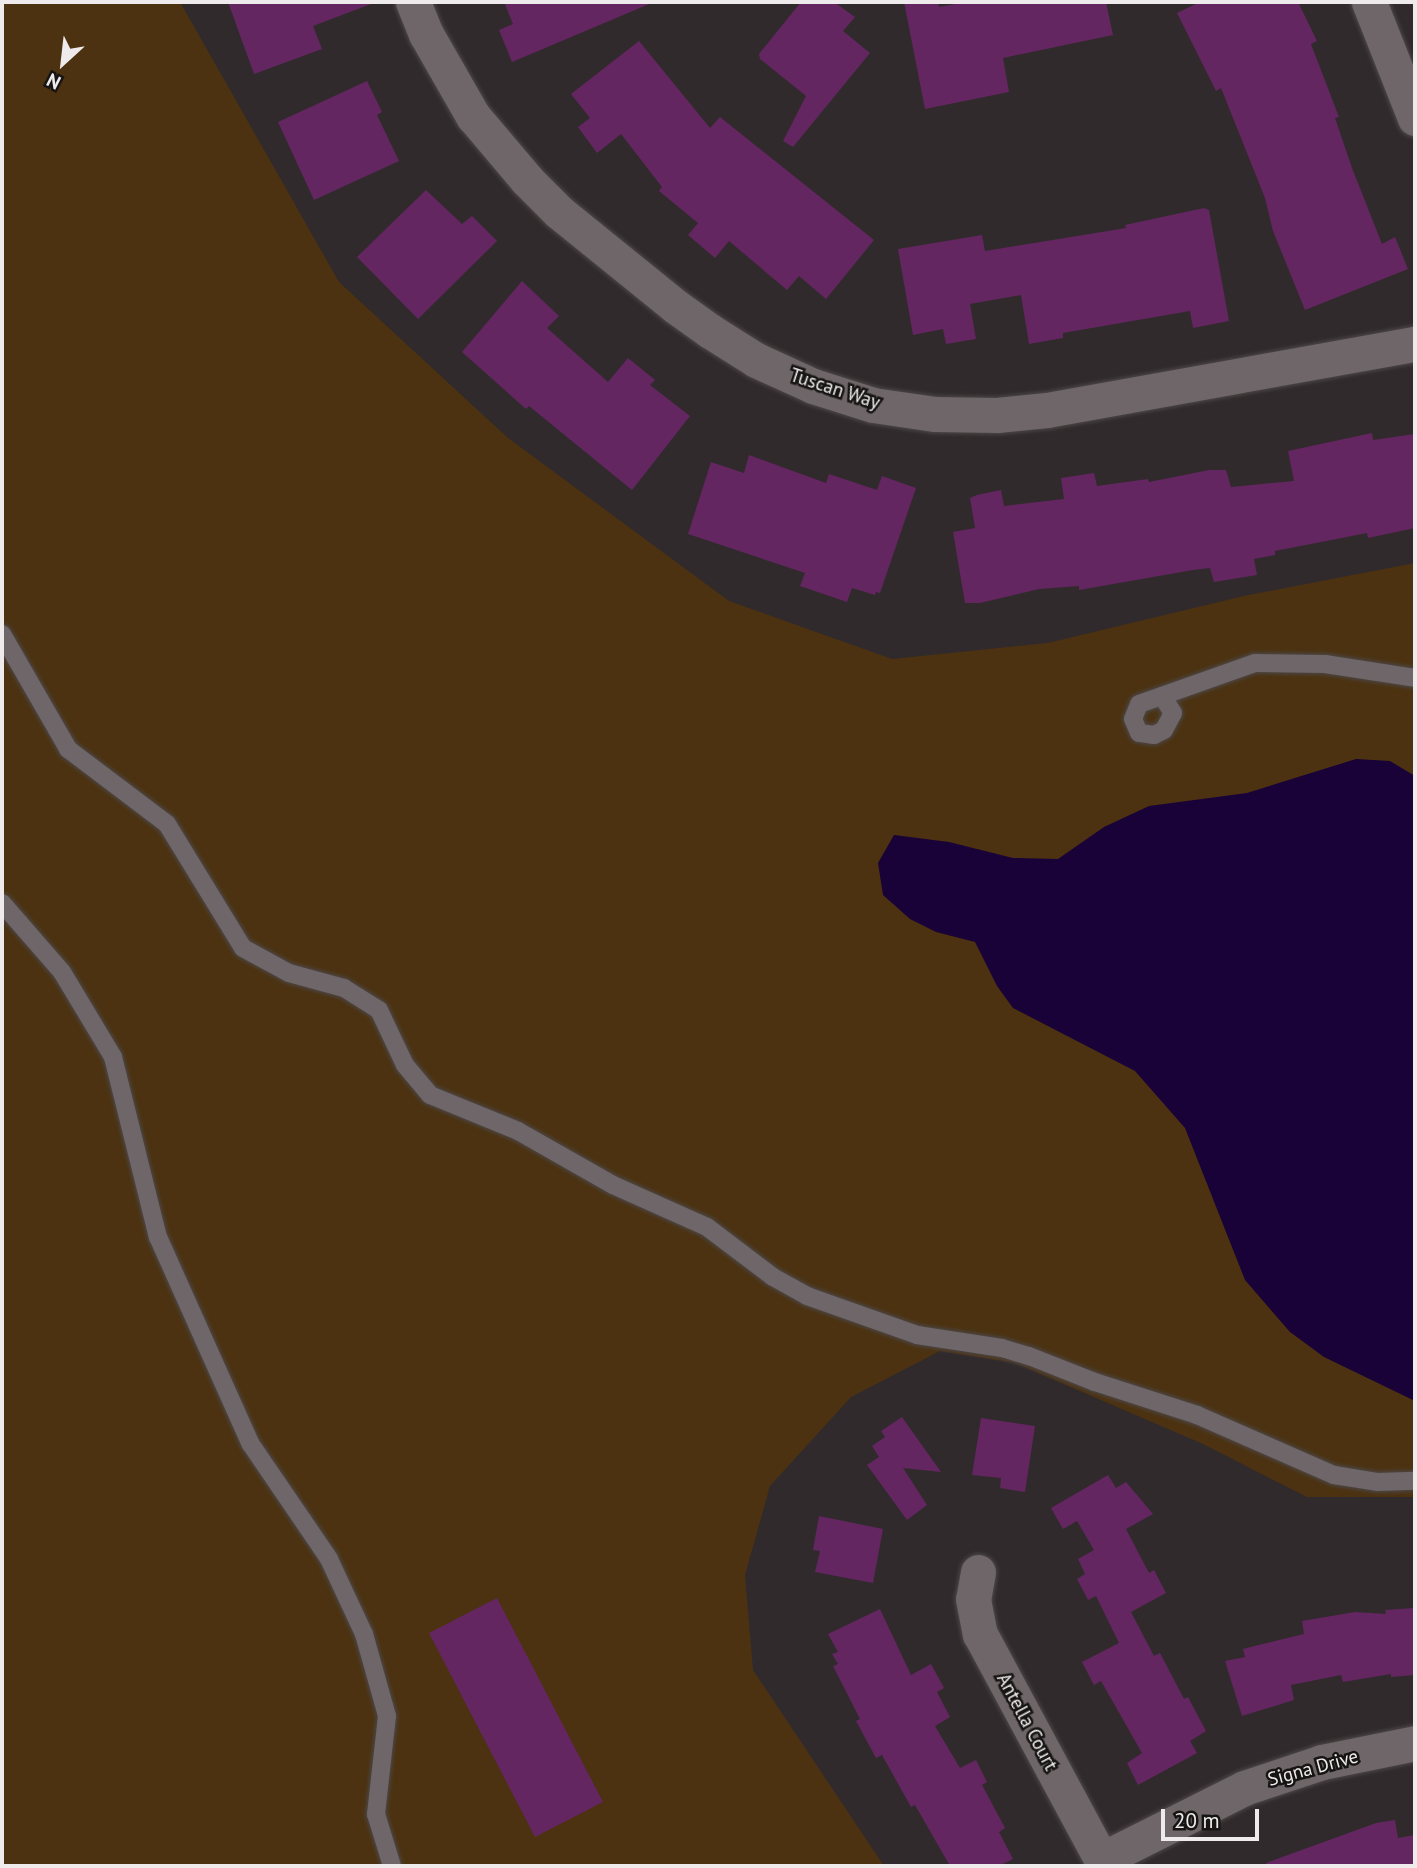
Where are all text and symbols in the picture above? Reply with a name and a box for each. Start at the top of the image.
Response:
north arrow [28,28,98,98]
text: N [42,68,64,95]
street label: Tuscan Way [787,364,883,414]
street label: Antella Court [992,1669,1062,1775]
street label: Signa Drive [1265,1745,1361,1791]
scale bar [1165,1794,1263,1838]
text: 20 m [1174,1807,1220,1834]

